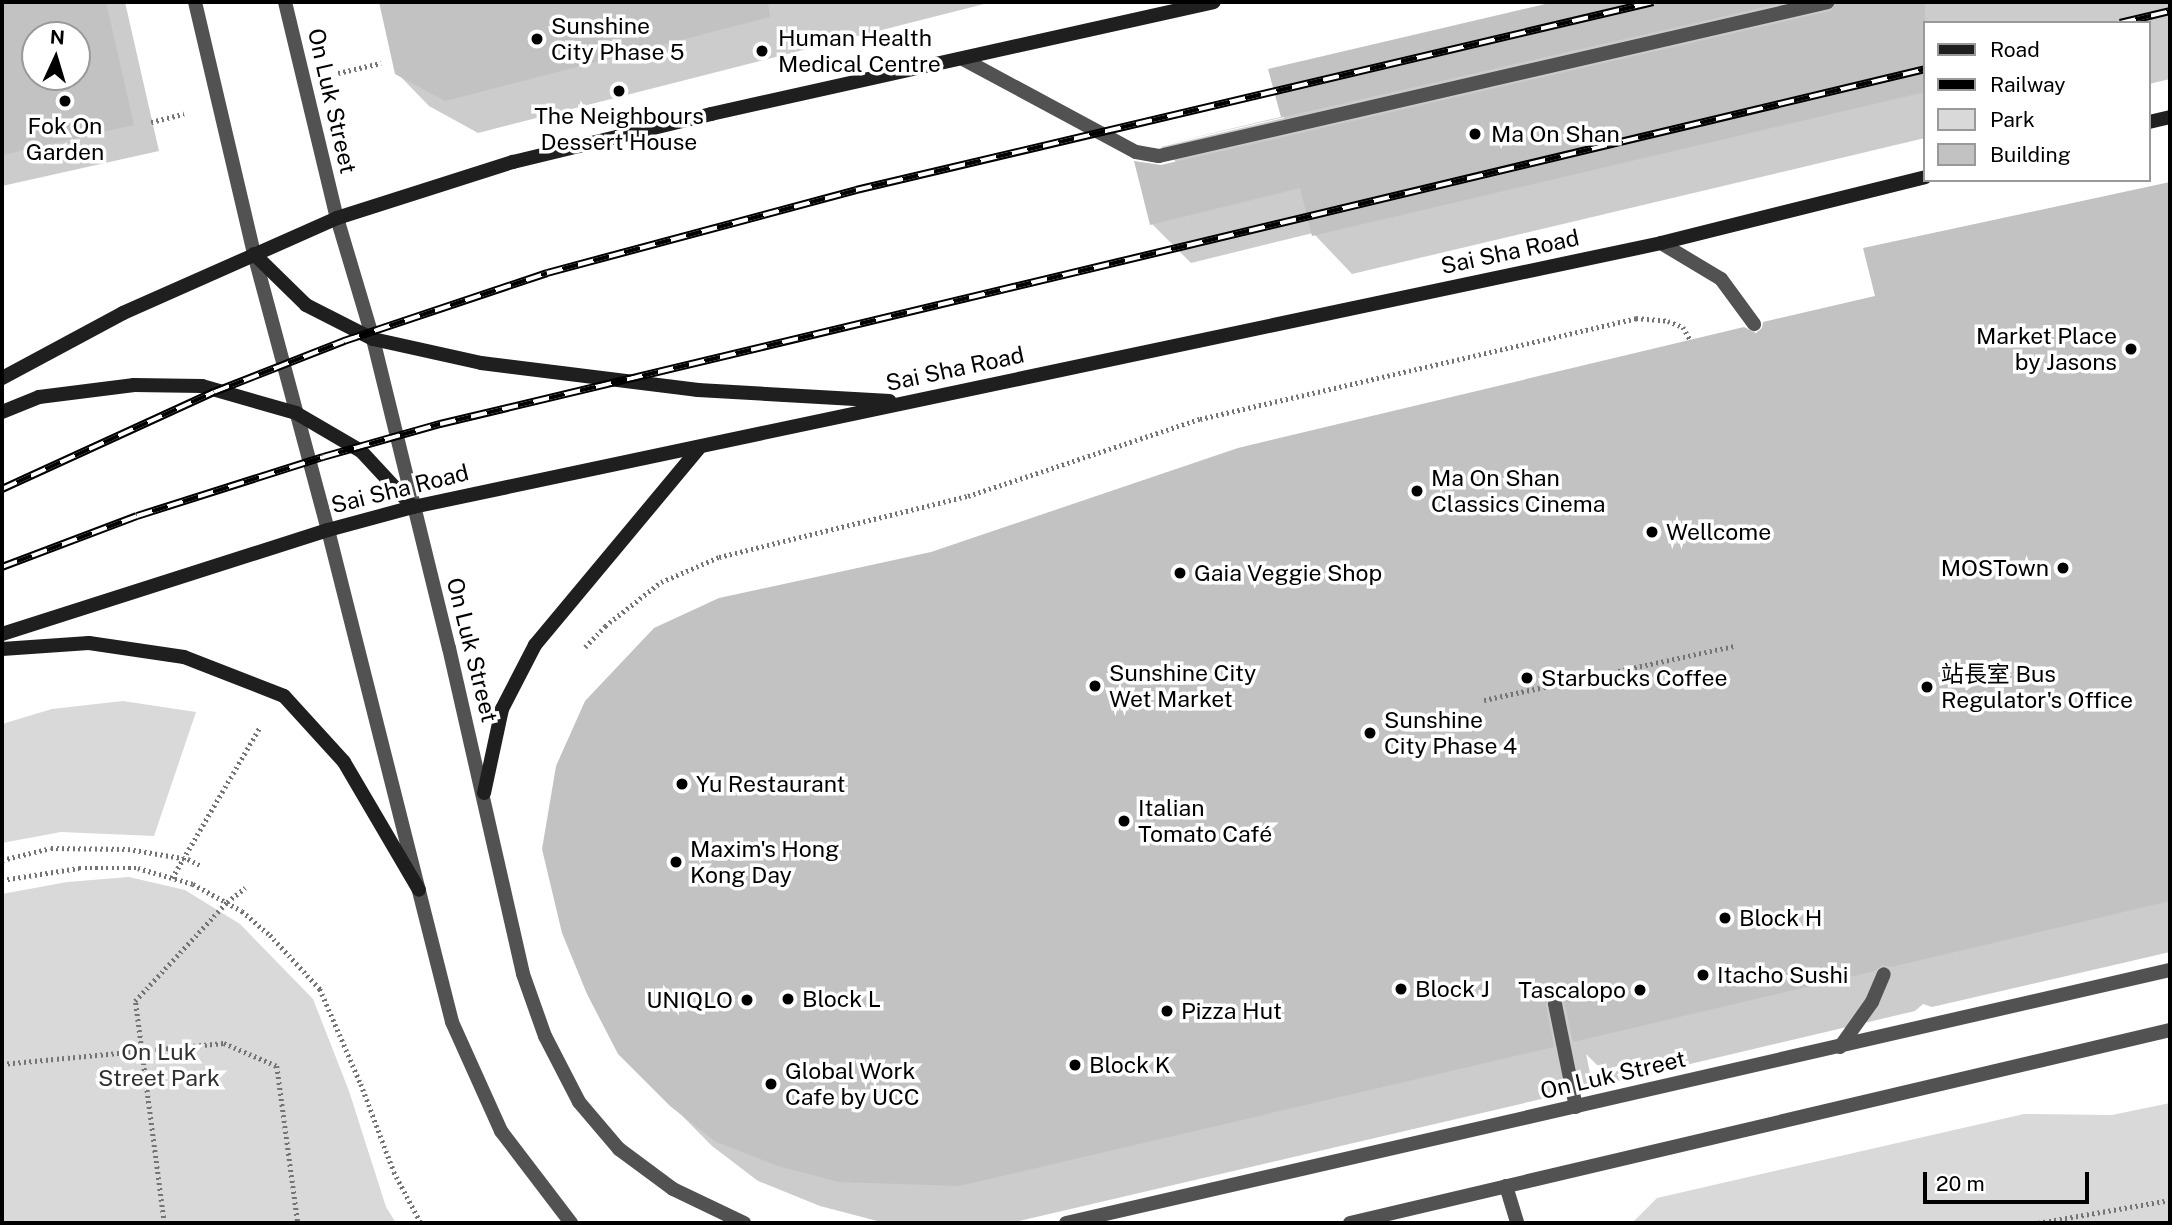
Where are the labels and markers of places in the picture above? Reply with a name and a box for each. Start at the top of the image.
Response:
place label: Sunshine City Phase 5 [551,12,685,66]
place label: Human Health Medical Centre [778,24,941,78]
marker: Sunshine City Phase 5 [529,31,545,47]
marker: Human Health Medical Centre [752,41,772,61]
marker: The Neighbours Dessert House [611,83,627,99]
marker: Fok On Garden [57,93,73,109]
place label: The Neighbours Dessert House [534,102,704,156]
place label: Fok On Garden [26,112,104,166]
place label: Ma On Shan [1491,120,1620,148]
marker: Ma On Shan [1465,124,1485,144]
place label: Market Place by Jasons [1976,322,2117,376]
marker: Market Place by Jasons [2123,341,2139,357]
place label: Ma On Shan Classics Cinema [1431,464,1605,518]
marker: Ma On Shan Classics Cinema [1409,483,1425,499]
place label: Wellcome [1666,518,1771,546]
marker: Wellcome [1644,524,1660,540]
place label: MOSTown [1941,554,2049,582]
place label: Gaia Veggie Shop [1194,559,1383,587]
marker: MOSTown [2055,560,2071,576]
marker: Gaia Veggie Shop [1172,565,1188,581]
place label: Sunshine City Wet Market [1109,659,1256,713]
place label: 站長室 Bus Regulator's Office [1941,660,2133,714]
place label: Starbucks Coffee [1541,664,1728,692]
marker: Starbucks Coffee [1519,670,1535,686]
marker: Sunshine City Wet Market [1087,678,1103,694]
marker: 站長室 Bus Regulator's Office [1919,679,1935,695]
place label: Sunshine City Phase 4 [1384,706,1518,760]
marker: Sunshine City Phase 4 [1362,725,1378,741]
place label: Yu Restaurant [696,770,845,798]
marker: Yu Restaurant [674,776,690,792]
place label: Italian Tomato Café [1138,794,1272,848]
marker: Italian Tomato Café [1116,813,1132,829]
place label: Maxim's Hong Kong Day [690,835,839,889]
marker: Maxim's Hong Kong Day [668,854,684,870]
place label: Block H [1739,904,1822,932]
marker: Block H [1717,910,1733,926]
place label: Itacho Sushi [1717,961,1849,989]
marker: Itacho Sushi [1695,967,1711,983]
place label: Block J [1415,975,1490,1003]
place label: Tascalopo [1518,976,1626,1004]
marker: Block J [1393,981,1409,997]
marker: Tascalopo [1632,982,1648,998]
place label: Block L [802,985,881,1013]
place label: UNIQLO [646,986,733,1014]
marker: Block L [780,991,796,1007]
marker: UNIQLO [739,992,755,1008]
place label: Pizza Hut [1181,997,1282,1025]
marker: Pizza Hut [1159,1003,1175,1019]
place label: Block K [1089,1051,1170,1079]
place label: Global Work Cafe by UCC [785,1057,920,1111]
marker: Block K [1067,1057,1083,1073]
marker: Global Work Cafe by UCC [763,1076,779,1092]

